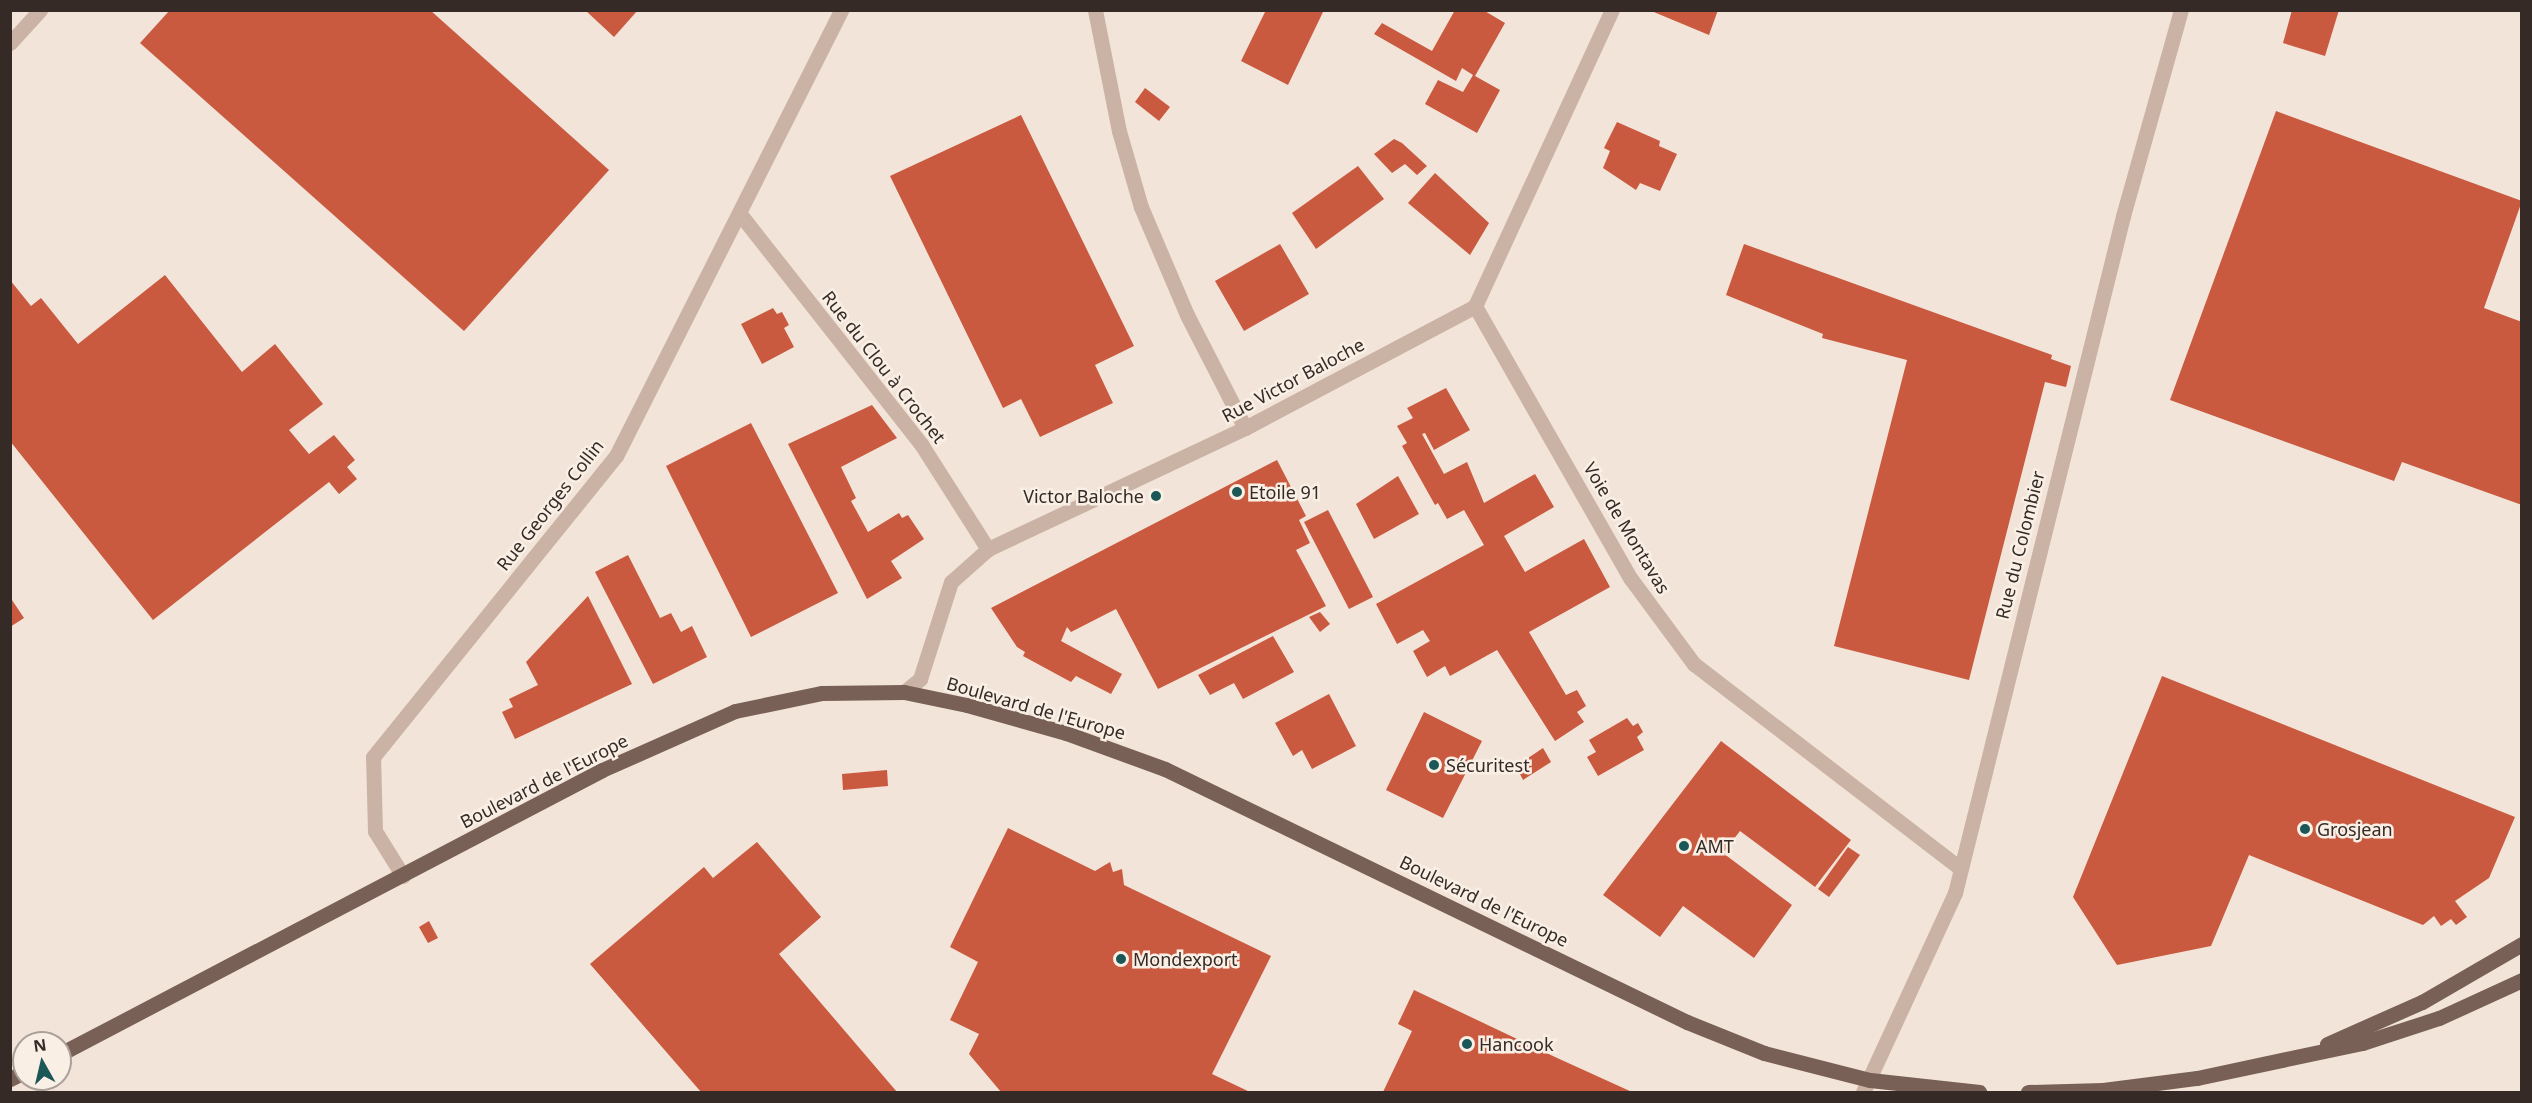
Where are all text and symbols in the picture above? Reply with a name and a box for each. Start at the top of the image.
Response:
street label: Rue du Clou à Crochet [818,287,950,447]
street label: Rue Victor Baloche [1218,333,1368,427]
street label: Rue Georges Collin [492,435,608,575]
street label: Voie de Montavas [1579,458,1675,598]
street label: Rue du Colombier [1991,469,2049,621]
place label: Etoile 91 [1249,481,1321,503]
place label: Victor Baloche [1023,485,1144,507]
marker: Etoile 91 [1230,485,1244,499]
marker: Victor Baloche [1149,489,1163,503]
street label: Boulevard de l'Europe [944,672,1128,744]
street label: Boulevard de l'Europe [457,729,631,833]
place label: Sécuritest [1446,754,1530,776]
marker: Sécuritest [1427,758,1441,772]
place label: Grosjean [2317,818,2393,840]
marker: Grosjean [2298,822,2312,836]
place label: AMT [1696,835,1734,857]
marker: AMT [1677,839,1691,853]
street label: Boulevard de l'Europe [1396,851,1572,951]
place label: Mondexport [1133,948,1238,970]
marker: Mondexport [1114,952,1128,966]
north arrow [12,1031,72,1091]
text: N [32,1033,48,1057]
place label: Hancook [1479,1033,1554,1055]
marker: Hancook [1460,1037,1474,1051]

